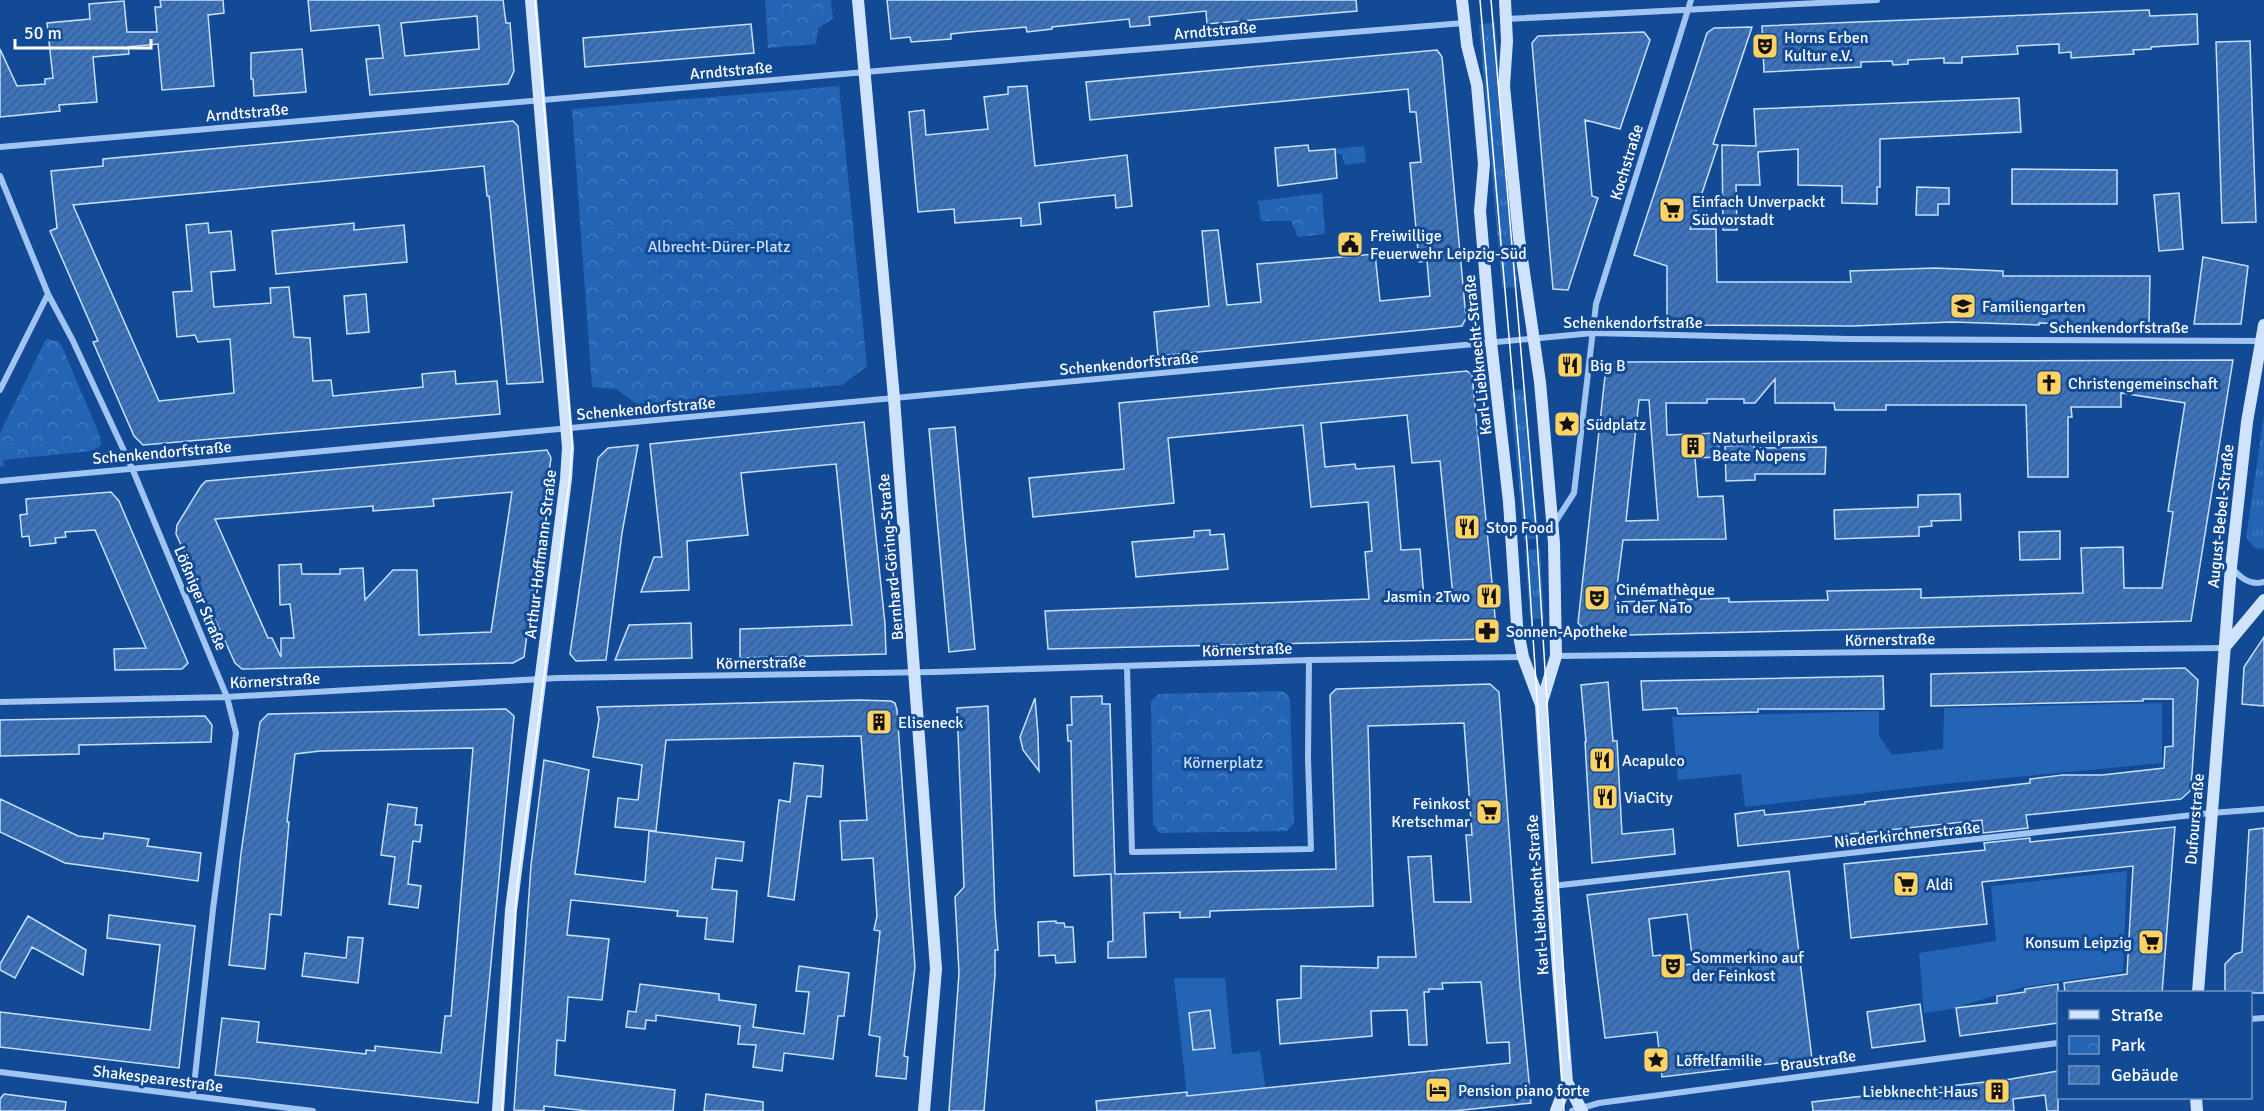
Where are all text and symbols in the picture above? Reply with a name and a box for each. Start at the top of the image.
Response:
scale bar [15,12,152,50]
street label: Arndtstraße [1173,17,1257,45]
text: 50 m [24,22,62,44]
place label: Horns Erben Kultur e.V. [1784,28,1868,66]
theatre icon: Horns Erben Kultur e.V. [1750,31,1780,61]
street label: Arndtstraße [689,57,773,85]
street label: Arndtstraße [205,99,289,127]
street label: Kochstraße [1606,122,1648,203]
place label: Einfach Unverpackt Südvorstadt [1692,192,1826,230]
supermarket icon: Einfach Unverpackt Südvorstadt [1657,195,1687,225]
place label: Freiwillige Feuerwehr Leipzig-Süd [1370,226,1527,264]
public building icon: Freiwillige Feuerwehr Leipzig-Süd [1335,229,1365,259]
park label: Albrecht-Dürer-Platz [648,237,790,257]
street label: Karl-Liebknecht-Straße [1460,274,1496,436]
school or university icon: Familiengarten [1948,291,1978,321]
place label: Familiengarten [1982,297,2086,317]
street label: Schenkendorfstraße [1563,313,1703,333]
street label: Schenkendorfstraße [2049,318,2189,338]
street label: Schenkendorfstraße [1059,348,1199,380]
restaurant icon: Big B [1555,350,1585,380]
place label: Big B [1590,356,1626,376]
church icon: Christengemeinschaft [2034,368,2064,398]
place label: Christengemeinschaft [2068,374,2219,394]
street label: Schenkendorfstraße [576,393,716,425]
place icon: Südplatz [1552,409,1582,439]
place label: Südplatz [1586,415,1646,435]
place label: Naturheilpraxis Beate Nopens [1712,428,1818,466]
building icon: Naturheilpraxis Beate Nopens [1678,431,1708,461]
street label: Schenkendorfstraße [92,437,232,469]
street label: August-Bebel-Straße [2203,443,2238,589]
street label: Arthur-Hoffmann-Straße [521,468,561,640]
street label: Bernhard-Göring-Straße [874,473,908,641]
restaurant icon: Stop Food [1452,512,1482,542]
place label: Stop Food [1486,518,1554,538]
street label: Lößniger Straße [169,543,231,654]
place label: Cinémathèque in der NaTo [1616,580,1715,618]
restaurant icon: Jasmin 2Two [1474,581,1504,611]
theatre icon: Cinémathèque in der NaTo [1582,583,1612,613]
place label: Jasmin 2Two [1384,587,1470,607]
pharmacy icon: Sonnen-Apotheke [1472,616,1502,646]
place label: Sonnen-Apotheke [1506,622,1627,642]
street label: Körnerstraße [1845,629,1935,651]
street label: Körnerstraße [1201,638,1293,662]
street label: Körnerstraße [716,652,806,674]
street label: Körnerstraße [229,669,321,693]
building icon: Eliseneck [864,707,894,737]
place label: Eliseneck [898,713,963,733]
restaurant icon: Acapulco [1587,745,1617,775]
place label: Acapulco [1622,751,1685,771]
park label: Körnerplatz [1183,753,1263,773]
street label: Dufourstraße [2181,772,2209,866]
restaurant icon: ViaCity [1590,782,1620,812]
place label: ViaCity [1624,788,1673,808]
place label: Feinkost Kretschmar [1391,794,1470,832]
supermarket icon: Feinkost Kretschmar [1474,797,1504,827]
street label: Karl-Liebknecht-Straße [1522,814,1554,976]
street label: Niederkirchnerstraße [1833,817,1981,853]
supermarket icon: Aldi [1891,869,1921,899]
place label: Aldi [1926,875,1953,895]
supermarket icon: Konsum Leipzig [2136,927,2166,957]
place label: Konsum Leipzig [2025,933,2132,953]
place label: Sommerkino auf der Feinkost [1692,948,1804,986]
theatre icon: Sommerkino auf der Feinkost [1658,951,1688,981]
legend [2057,991,2252,1099]
text: Straße [2111,1004,2163,1026]
text: Park [2111,1034,2146,1056]
place icon: Löffelfamilie [1641,1045,1671,1075]
street label: Braustraße [1779,1046,1857,1076]
place label: Löffelfamilie [1676,1051,1762,1071]
street label: Shakespearestraße [92,1061,224,1097]
text: Gebäude [2111,1064,2179,1086]
hotel icon: Pension piano forte [1423,1075,1453,1105]
building icon: Liebknecht-Haus [1982,1076,2012,1106]
place label: Pension piano forte [1458,1081,1590,1101]
place label: Liebknecht-Haus [1862,1082,1978,1102]

